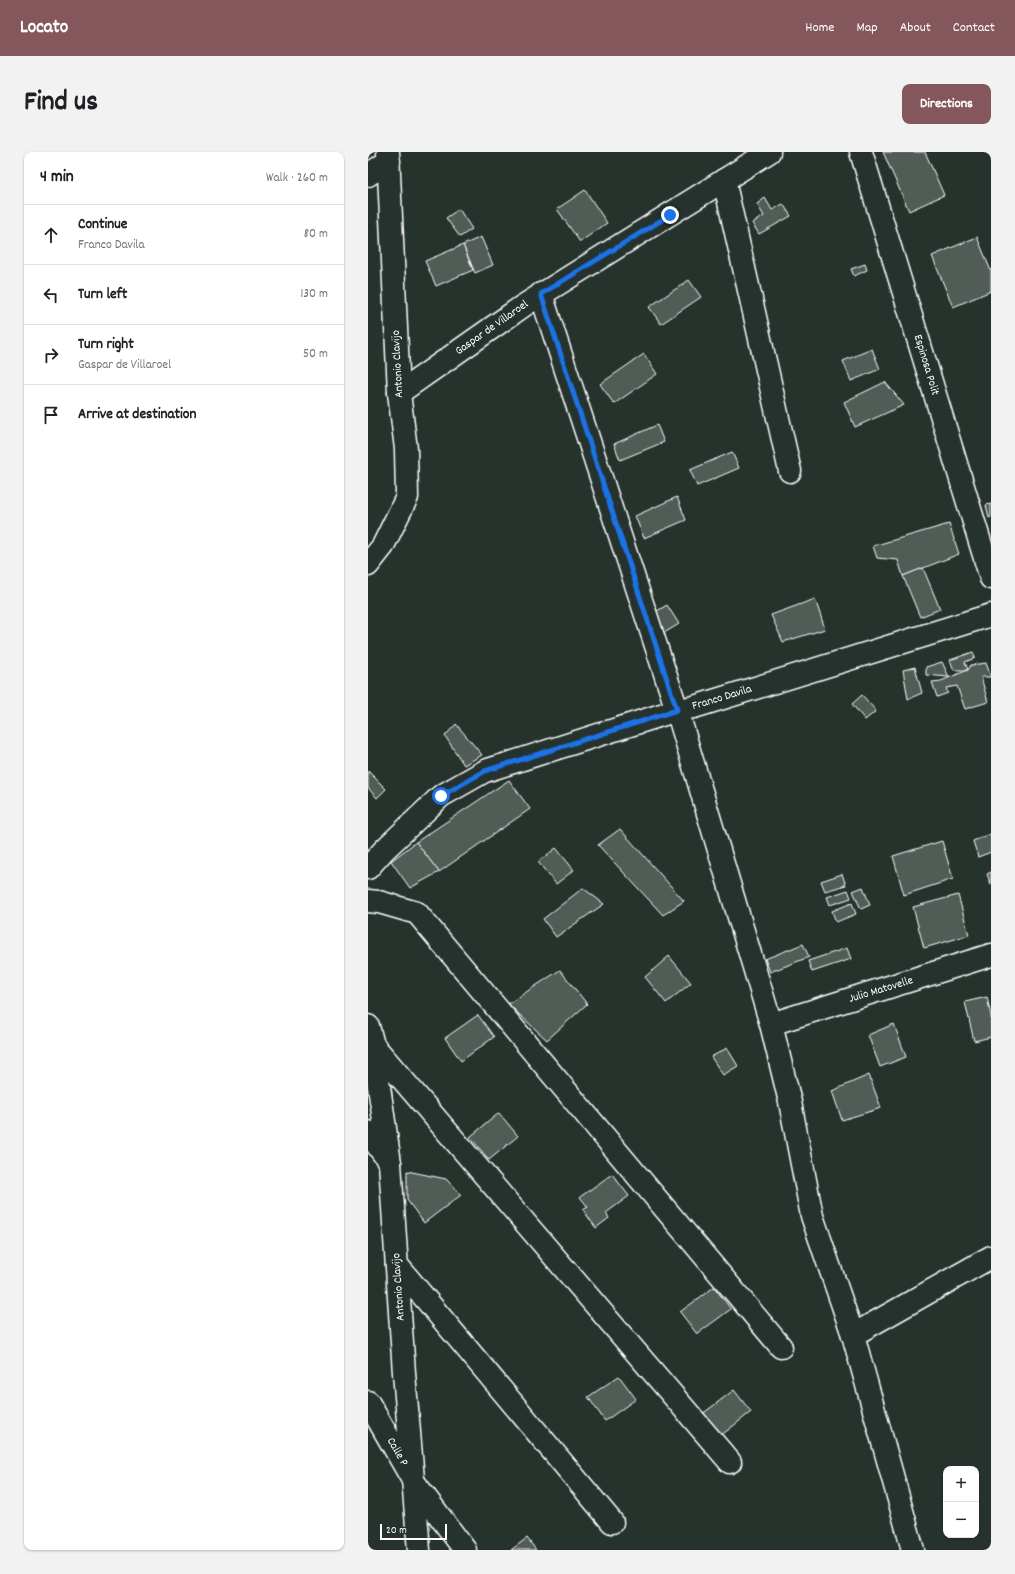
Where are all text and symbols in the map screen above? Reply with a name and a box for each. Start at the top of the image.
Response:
text: Locato [20,15,68,42]
text: Home [805,18,834,38]
text: Map [856,18,878,38]
text: About [900,18,931,38]
text: Contact [953,18,995,38]
text: Find us [24,84,98,124]
button: Directions [902,84,991,124]
text: 4 min [40,166,74,190]
text: Walk · 260 m [266,169,328,188]
route end [661,206,679,224]
text: Continue [78,214,127,236]
icon: ahead [40,224,62,246]
text: 80 m [304,225,328,244]
text: Franco Davila [78,236,145,255]
icon: left [40,284,62,306]
text: Turn left [78,284,127,306]
text: 130 m [300,285,328,304]
street label: Gaspar de Villaroel [452,296,532,360]
street label: Antonio Clavijo [388,330,408,398]
street label: Espinosa Polit [909,332,943,398]
text: Turn right [78,334,134,356]
icon: right [40,344,62,366]
text: 50 m [303,345,328,364]
text: Gaspar de Villaroel [78,356,171,375]
icon: arrive [40,404,62,426]
text: Arrive at destination [78,404,196,426]
street label: Franco Davila [690,681,754,715]
route start [432,787,450,805]
street label: Julio Matovelle [847,972,915,1008]
street label: Antonio Clavijo [388,1253,410,1321]
street label: Calle P [382,1434,412,1470]
map controls [943,1466,979,1538]
button: + [943,1466,979,1502]
button: − [943,1502,979,1538]
scale bar [380,1522,447,1541]
text: 20 m [386,1523,407,1539]

